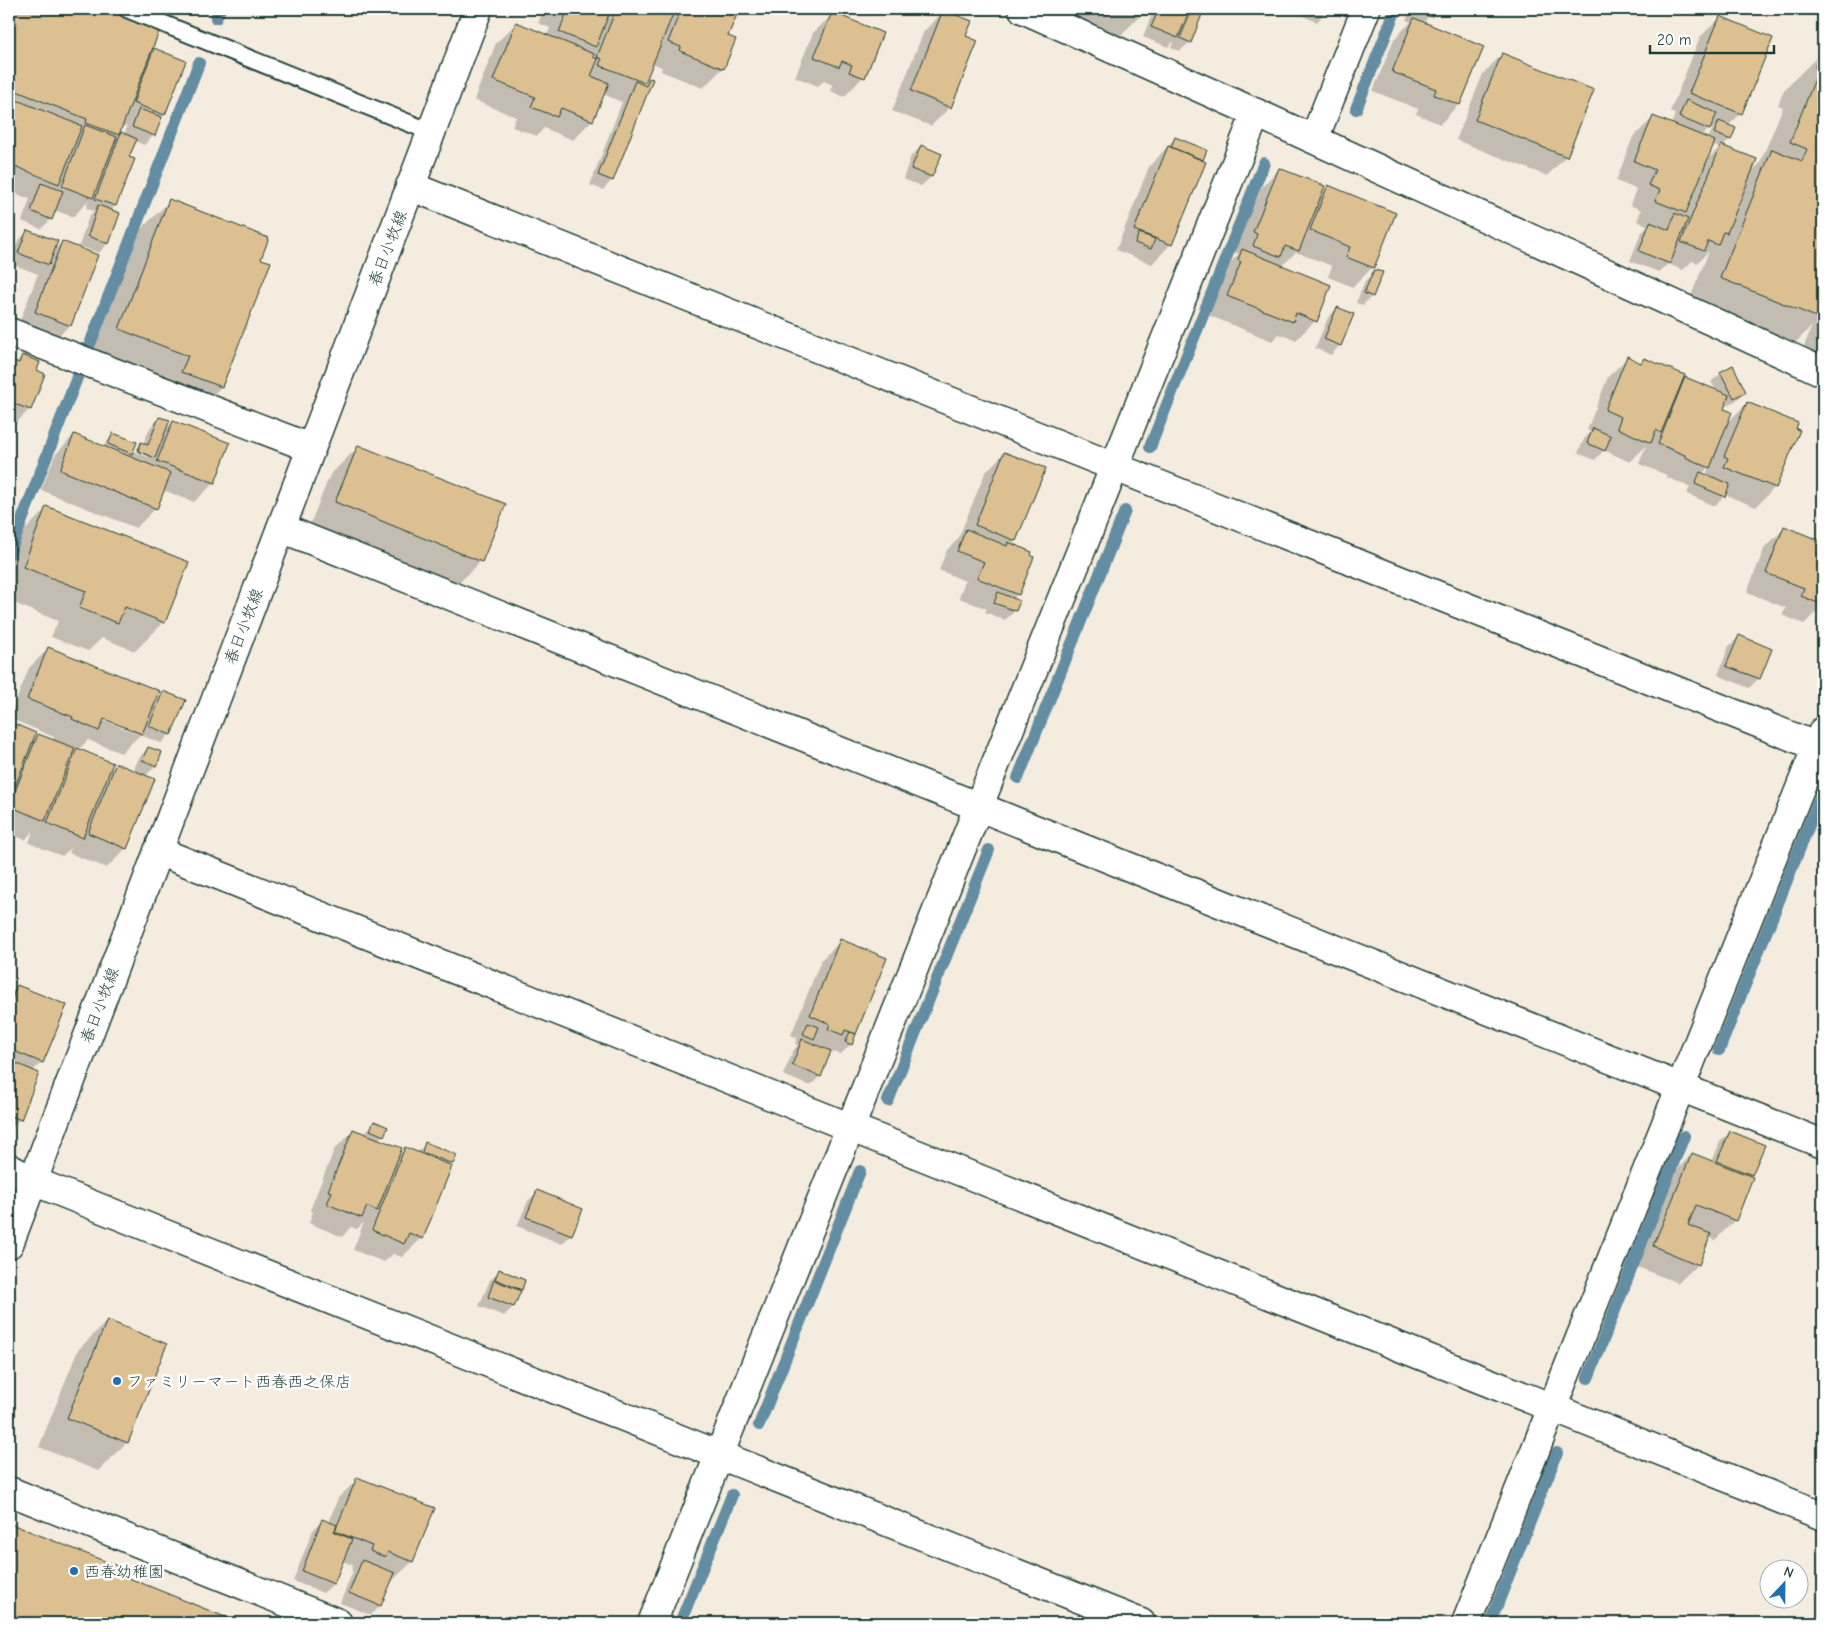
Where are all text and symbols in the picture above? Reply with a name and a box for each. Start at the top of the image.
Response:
scale bar [1650,22,1773,54]
text: 20 m [1657,31,1691,49]
street label: 春日小牧線 [365,208,411,289]
street label: 春日小牧線 [221,586,267,667]
street label: 春日小牧線 [77,965,123,1046]
place label: ファミリーマート西春西之保店 [127,1373,351,1391]
marker: ファミリーマート西春西之保店 [111,1375,123,1387]
north arrow [1760,1560,1810,1610]
place label: 西春幼稚園 [84,1563,164,1581]
text: N [1781,1563,1796,1582]
marker: 西春幼稚園 [68,1565,80,1577]

